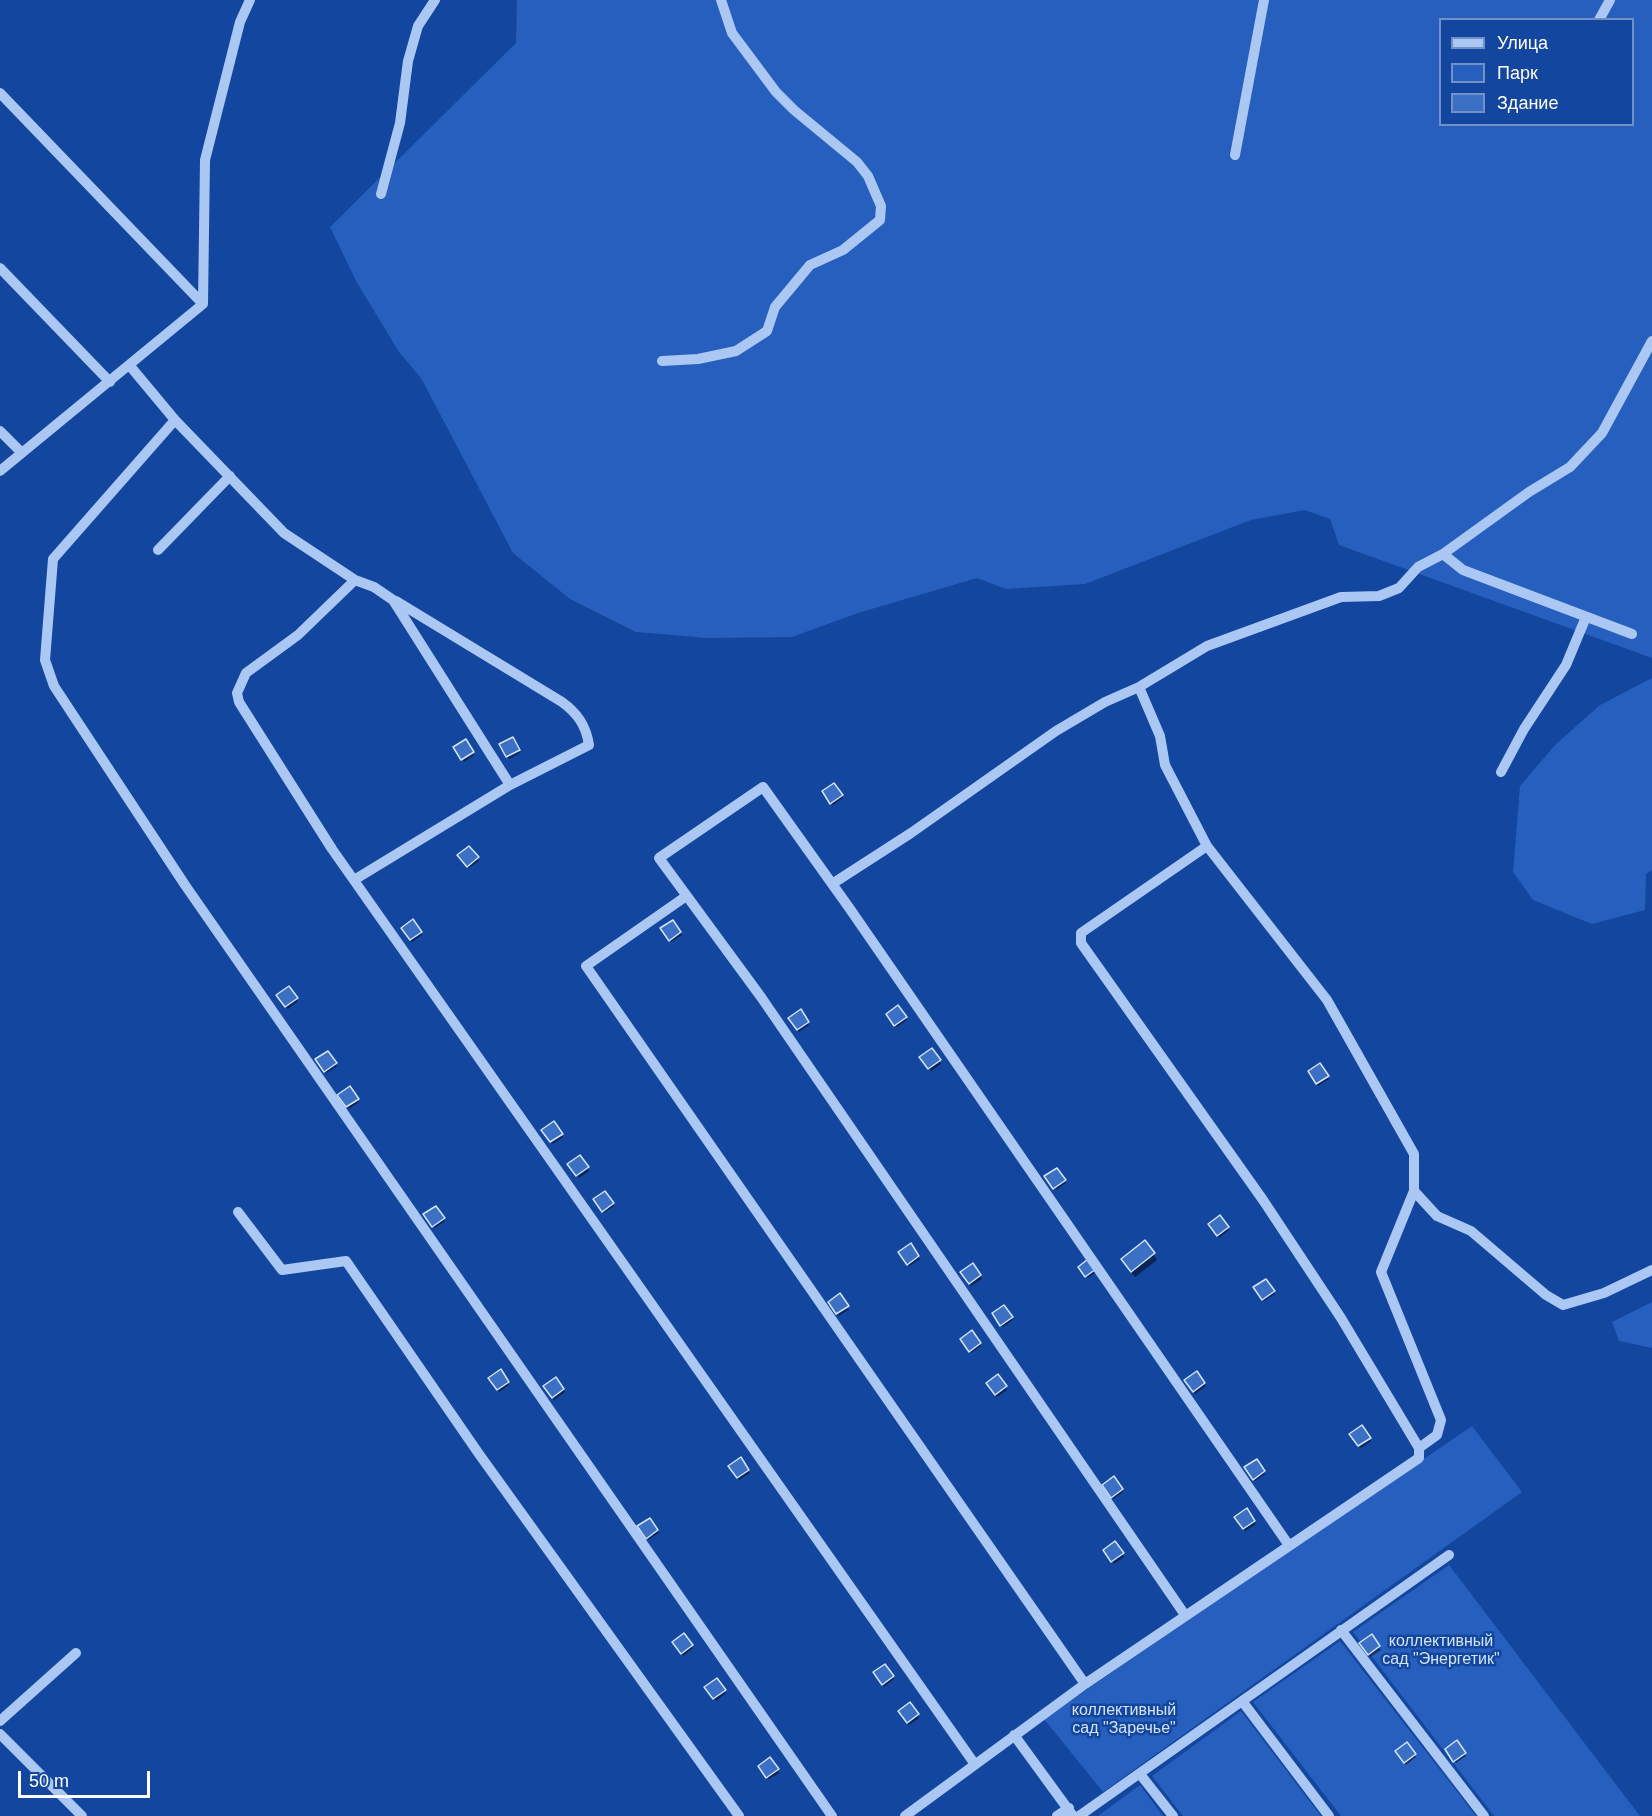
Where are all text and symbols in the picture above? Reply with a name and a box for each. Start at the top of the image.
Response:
legend [1439,18,1634,126]
text: Улица [1497,33,1548,53]
text: Парк [1497,63,1538,83]
text: Здание [1497,93,1558,113]
park label: коллективный сад "Энергетик" [1382,1632,1500,1670]
park label: коллективный сад "Заречье" [1072,1701,1176,1739]
scale bar [21,1759,153,1797]
text: 50 m [29,1771,69,1791]

